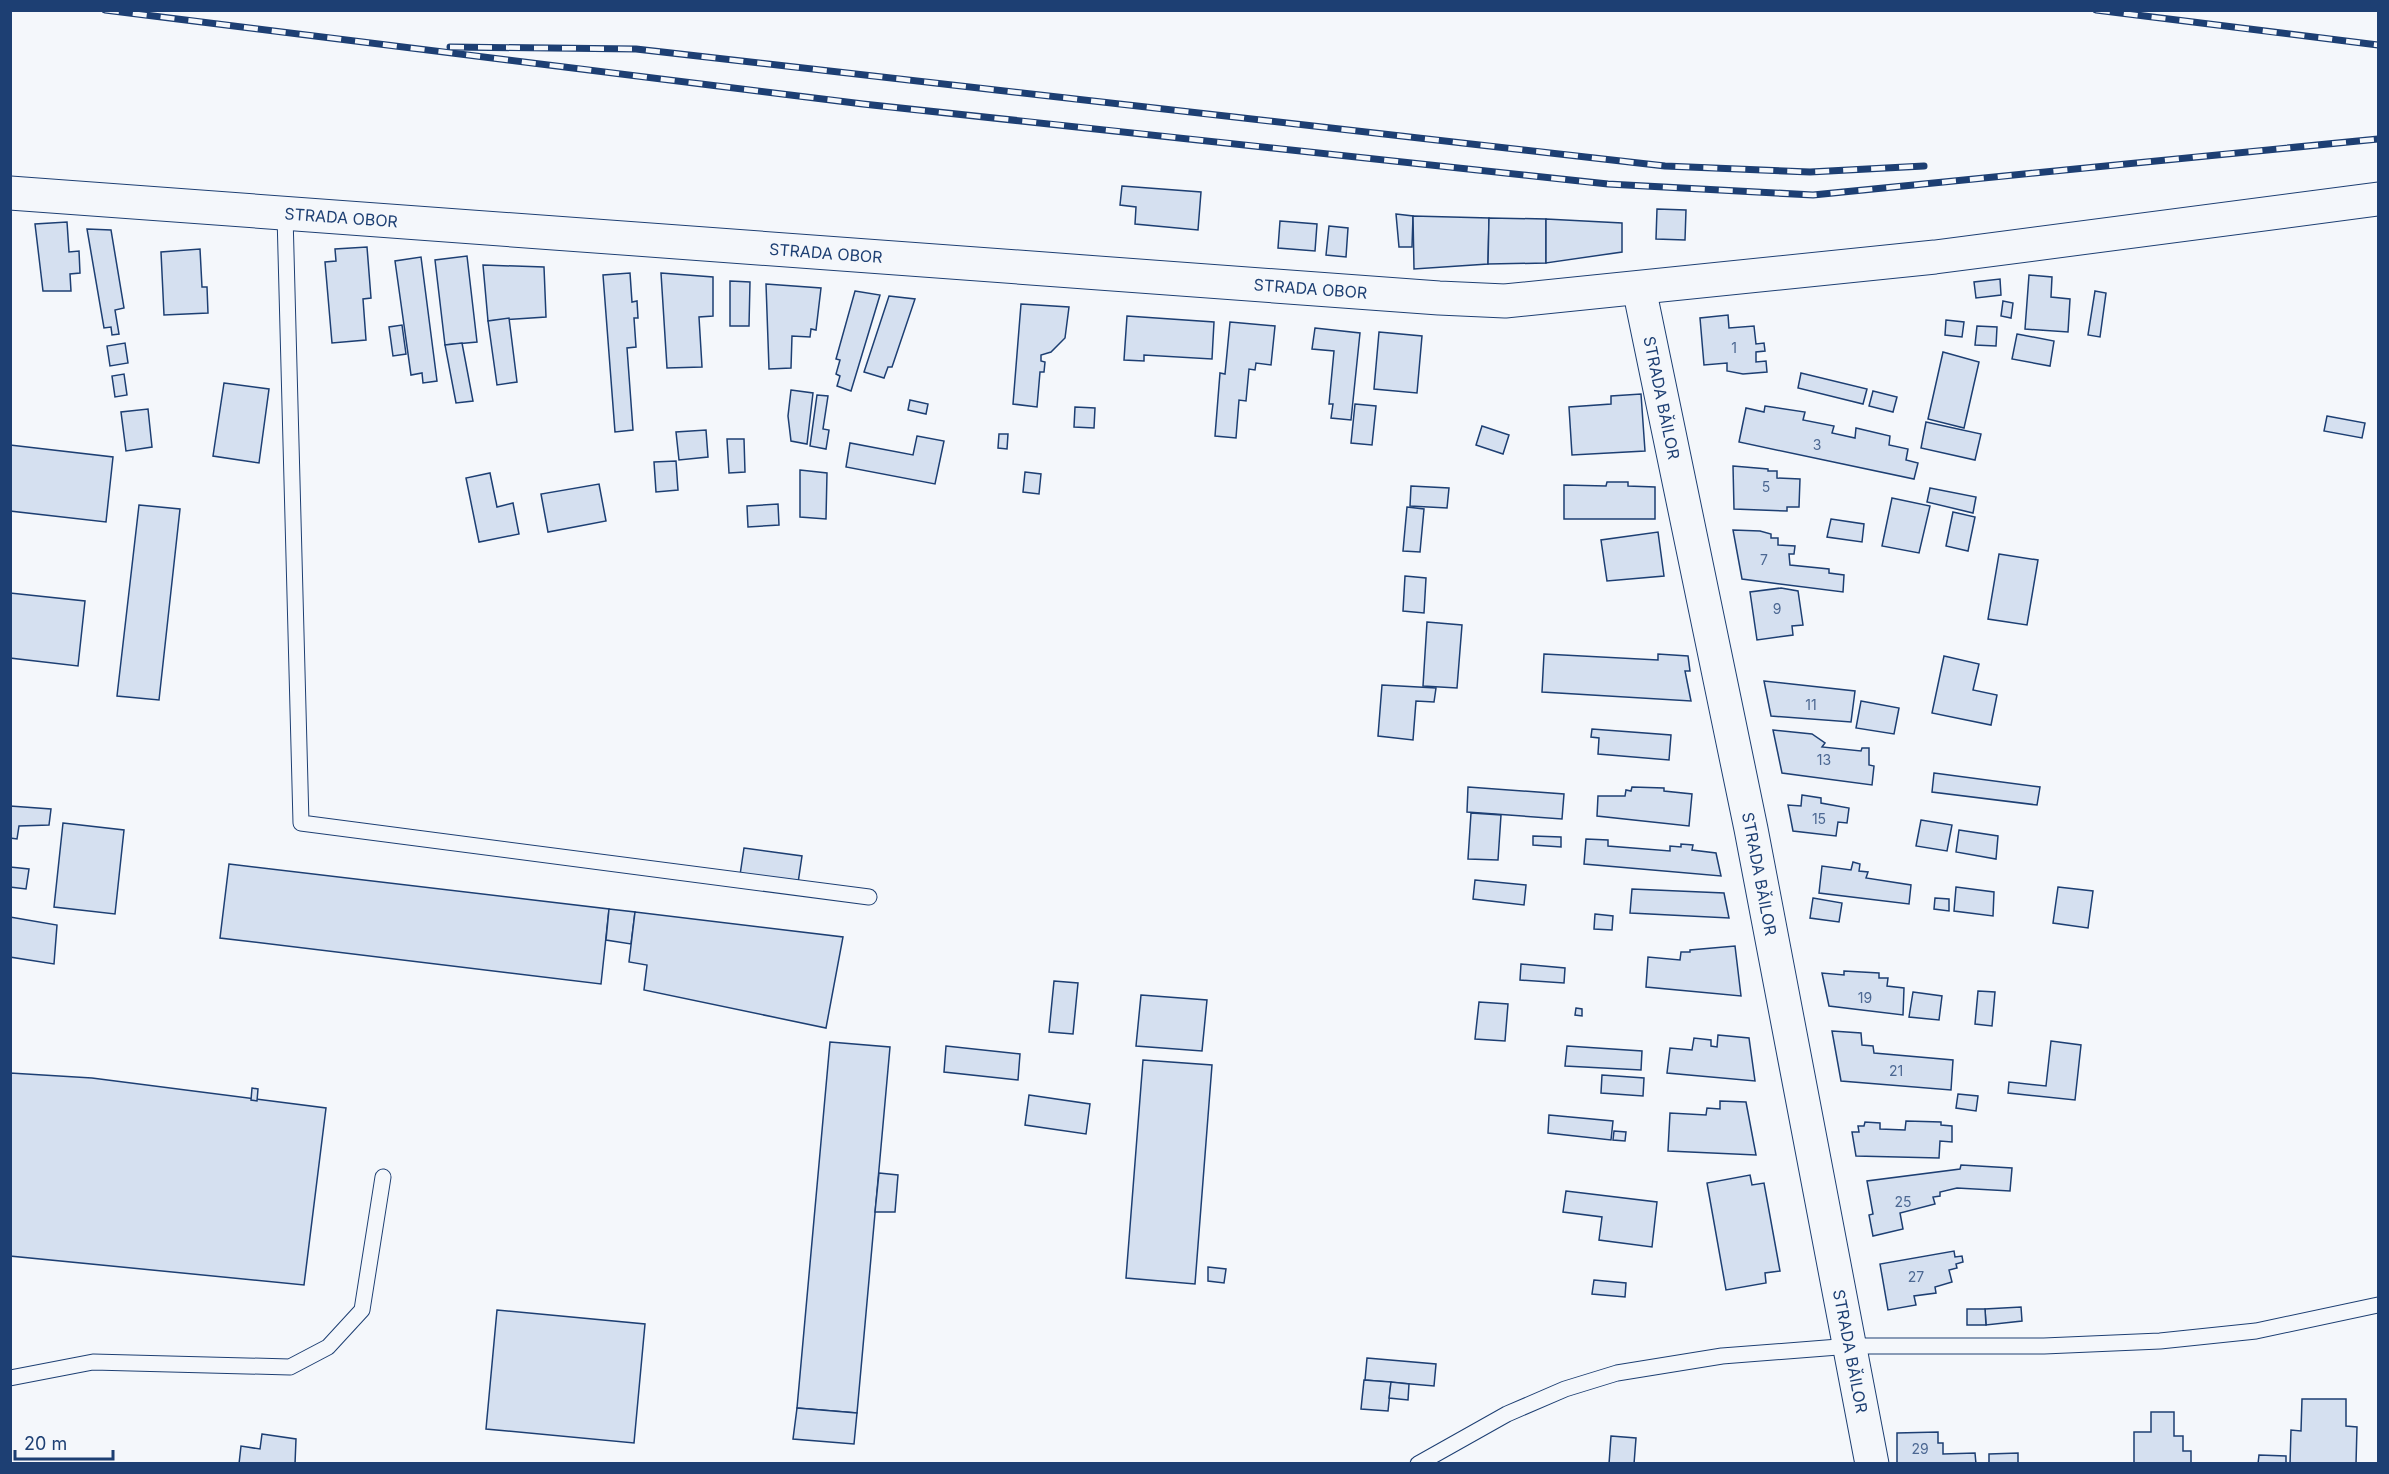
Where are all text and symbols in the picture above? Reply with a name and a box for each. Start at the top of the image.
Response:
street label: STRADA OBOR [284,203,399,231]
street label: STRADA OBOR [768,239,883,267]
street label: STRADA OBOR [1253,274,1368,303]
street label: STRADA BĂILOR [1639,334,1684,461]
house number: 1 [1731,339,1737,356]
house number: 3 [1813,436,1821,453]
house number: 5 [1762,478,1770,495]
house number: 7 [1760,551,1768,568]
house number: 9 [1773,600,1781,617]
house number: 11 [1805,696,1817,713]
house number: 13 [1817,751,1831,768]
street label: STRADA BĂILOR [1738,810,1781,937]
house number: 15 [1812,810,1826,827]
house number: 19 [1858,989,1872,1006]
house number: 21 [1889,1062,1903,1079]
house number: 25 [1894,1193,1912,1210]
house number: 27 [1908,1268,1924,1285]
street label: STRADA BĂILOR [1829,1288,1872,1415]
scale bar [15,1423,112,1461]
text: 20 m [24,1433,67,1454]
house number: 29 [1911,1440,1929,1457]

